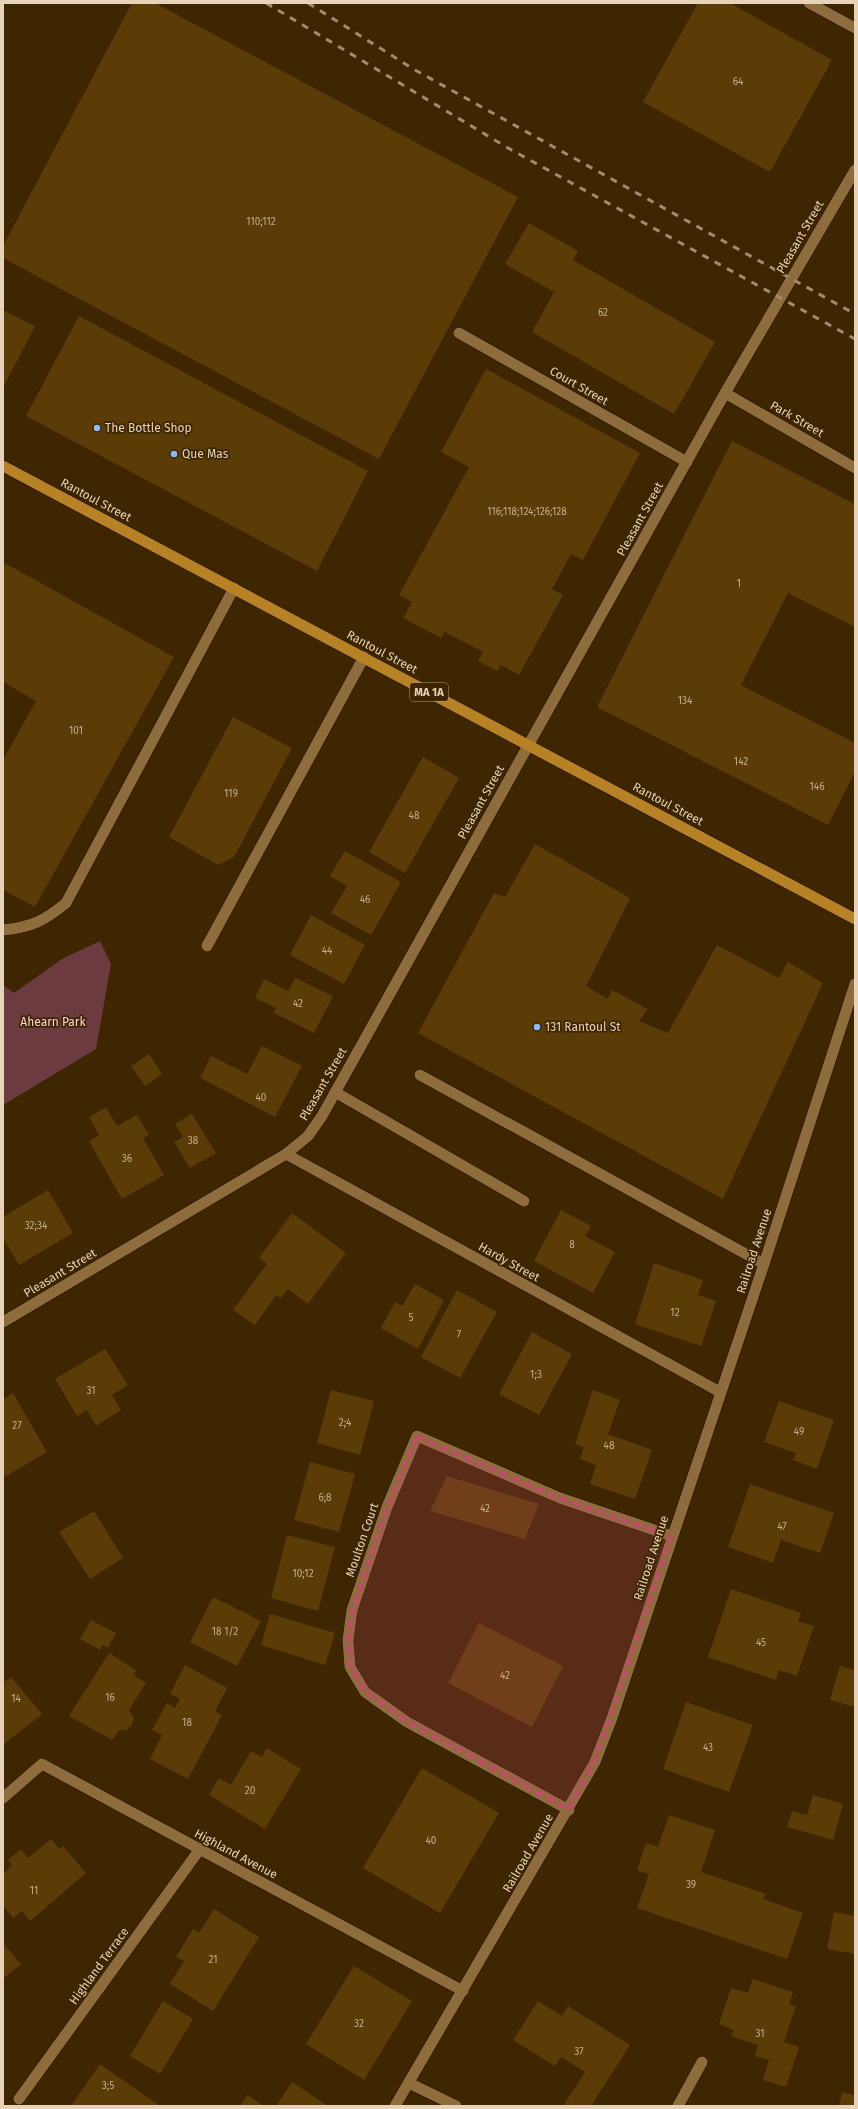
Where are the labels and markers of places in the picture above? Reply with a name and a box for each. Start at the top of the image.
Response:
place label: The Bottle Shop [105,421,192,435]
marker: The Bottle Shop [92,423,102,433]
place label: Que Mas [182,447,229,461]
marker: Que Mas [169,449,179,459]
place label: 131 Rantoul St [545,1020,621,1034]
marker: 131 Rantoul St [532,1022,542,1032]

